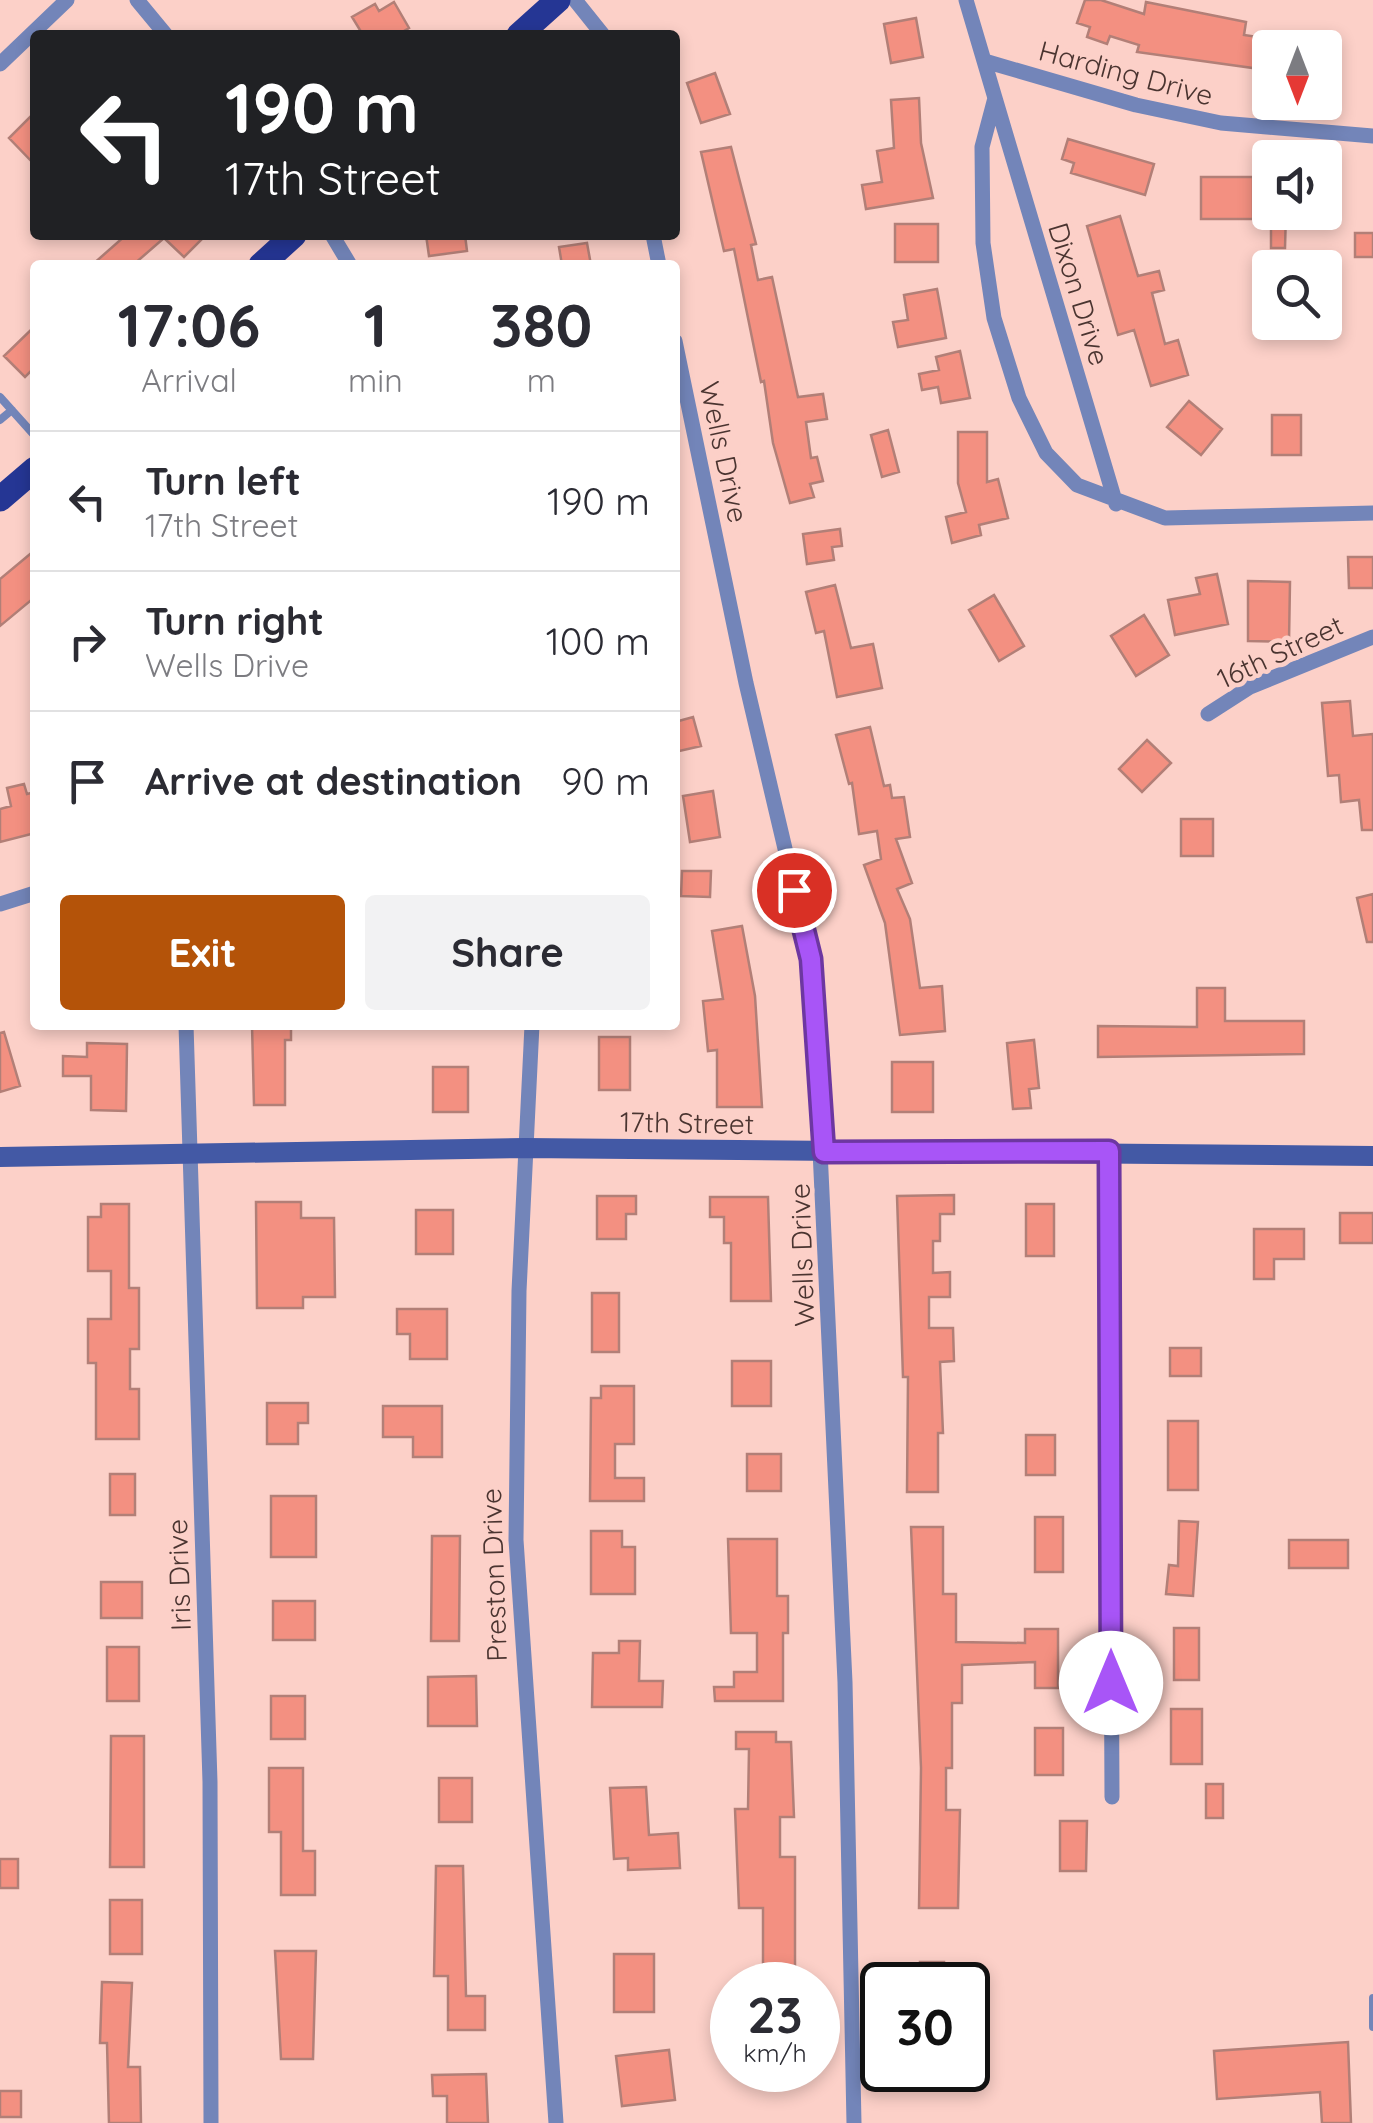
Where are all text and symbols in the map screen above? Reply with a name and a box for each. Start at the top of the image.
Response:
north arrow [1252,30,1342,120]
map controls [1252,30,1342,340]
street label: Harding Drive [1035,32,1217,113]
text: 190 m [225,63,419,151]
icon: left [60,70,190,200]
button: sound [1252,140,1342,230]
text: 17th Street [225,150,441,206]
street label: Dixon Drive [1041,218,1118,369]
button: search [1252,250,1342,340]
text: 17:06 [118,287,260,362]
text: 1 [364,287,387,362]
text: 380 [490,287,592,362]
text: Arrival [141,360,237,400]
text: min [348,360,403,400]
text: m [527,360,556,400]
street label: Wells Drive [692,378,757,526]
text: Turn left [145,457,301,505]
icon: left [60,474,115,529]
text: 190 m [547,477,650,525]
text: 17th Street [145,505,298,545]
text: Turn right [145,597,324,645]
street label: 16th Street [1211,607,1348,696]
icon: right [60,614,115,669]
text: 100 m [546,617,650,665]
text: Wells Drive [145,645,309,685]
icon: arrive [60,754,115,809]
text: Arrive at destination [145,757,522,805]
text: 90 m [561,757,650,805]
pin [752,848,837,933]
icon: arrive [767,863,822,918]
button: Exit [60,895,345,1010]
button: Share [365,895,650,1010]
street label: 17th Street [620,1104,754,1141]
street label: Wells Drive [782,1183,821,1327]
street label: Preston Drive [473,1488,514,1662]
street label: Iris Drive [159,1518,198,1632]
position arrow [1059,1631,1163,1735]
speed limit sign: 30 [860,1962,990,2092]
text: 23 [747,1983,803,2046]
text: km/h [743,2037,807,2068]

